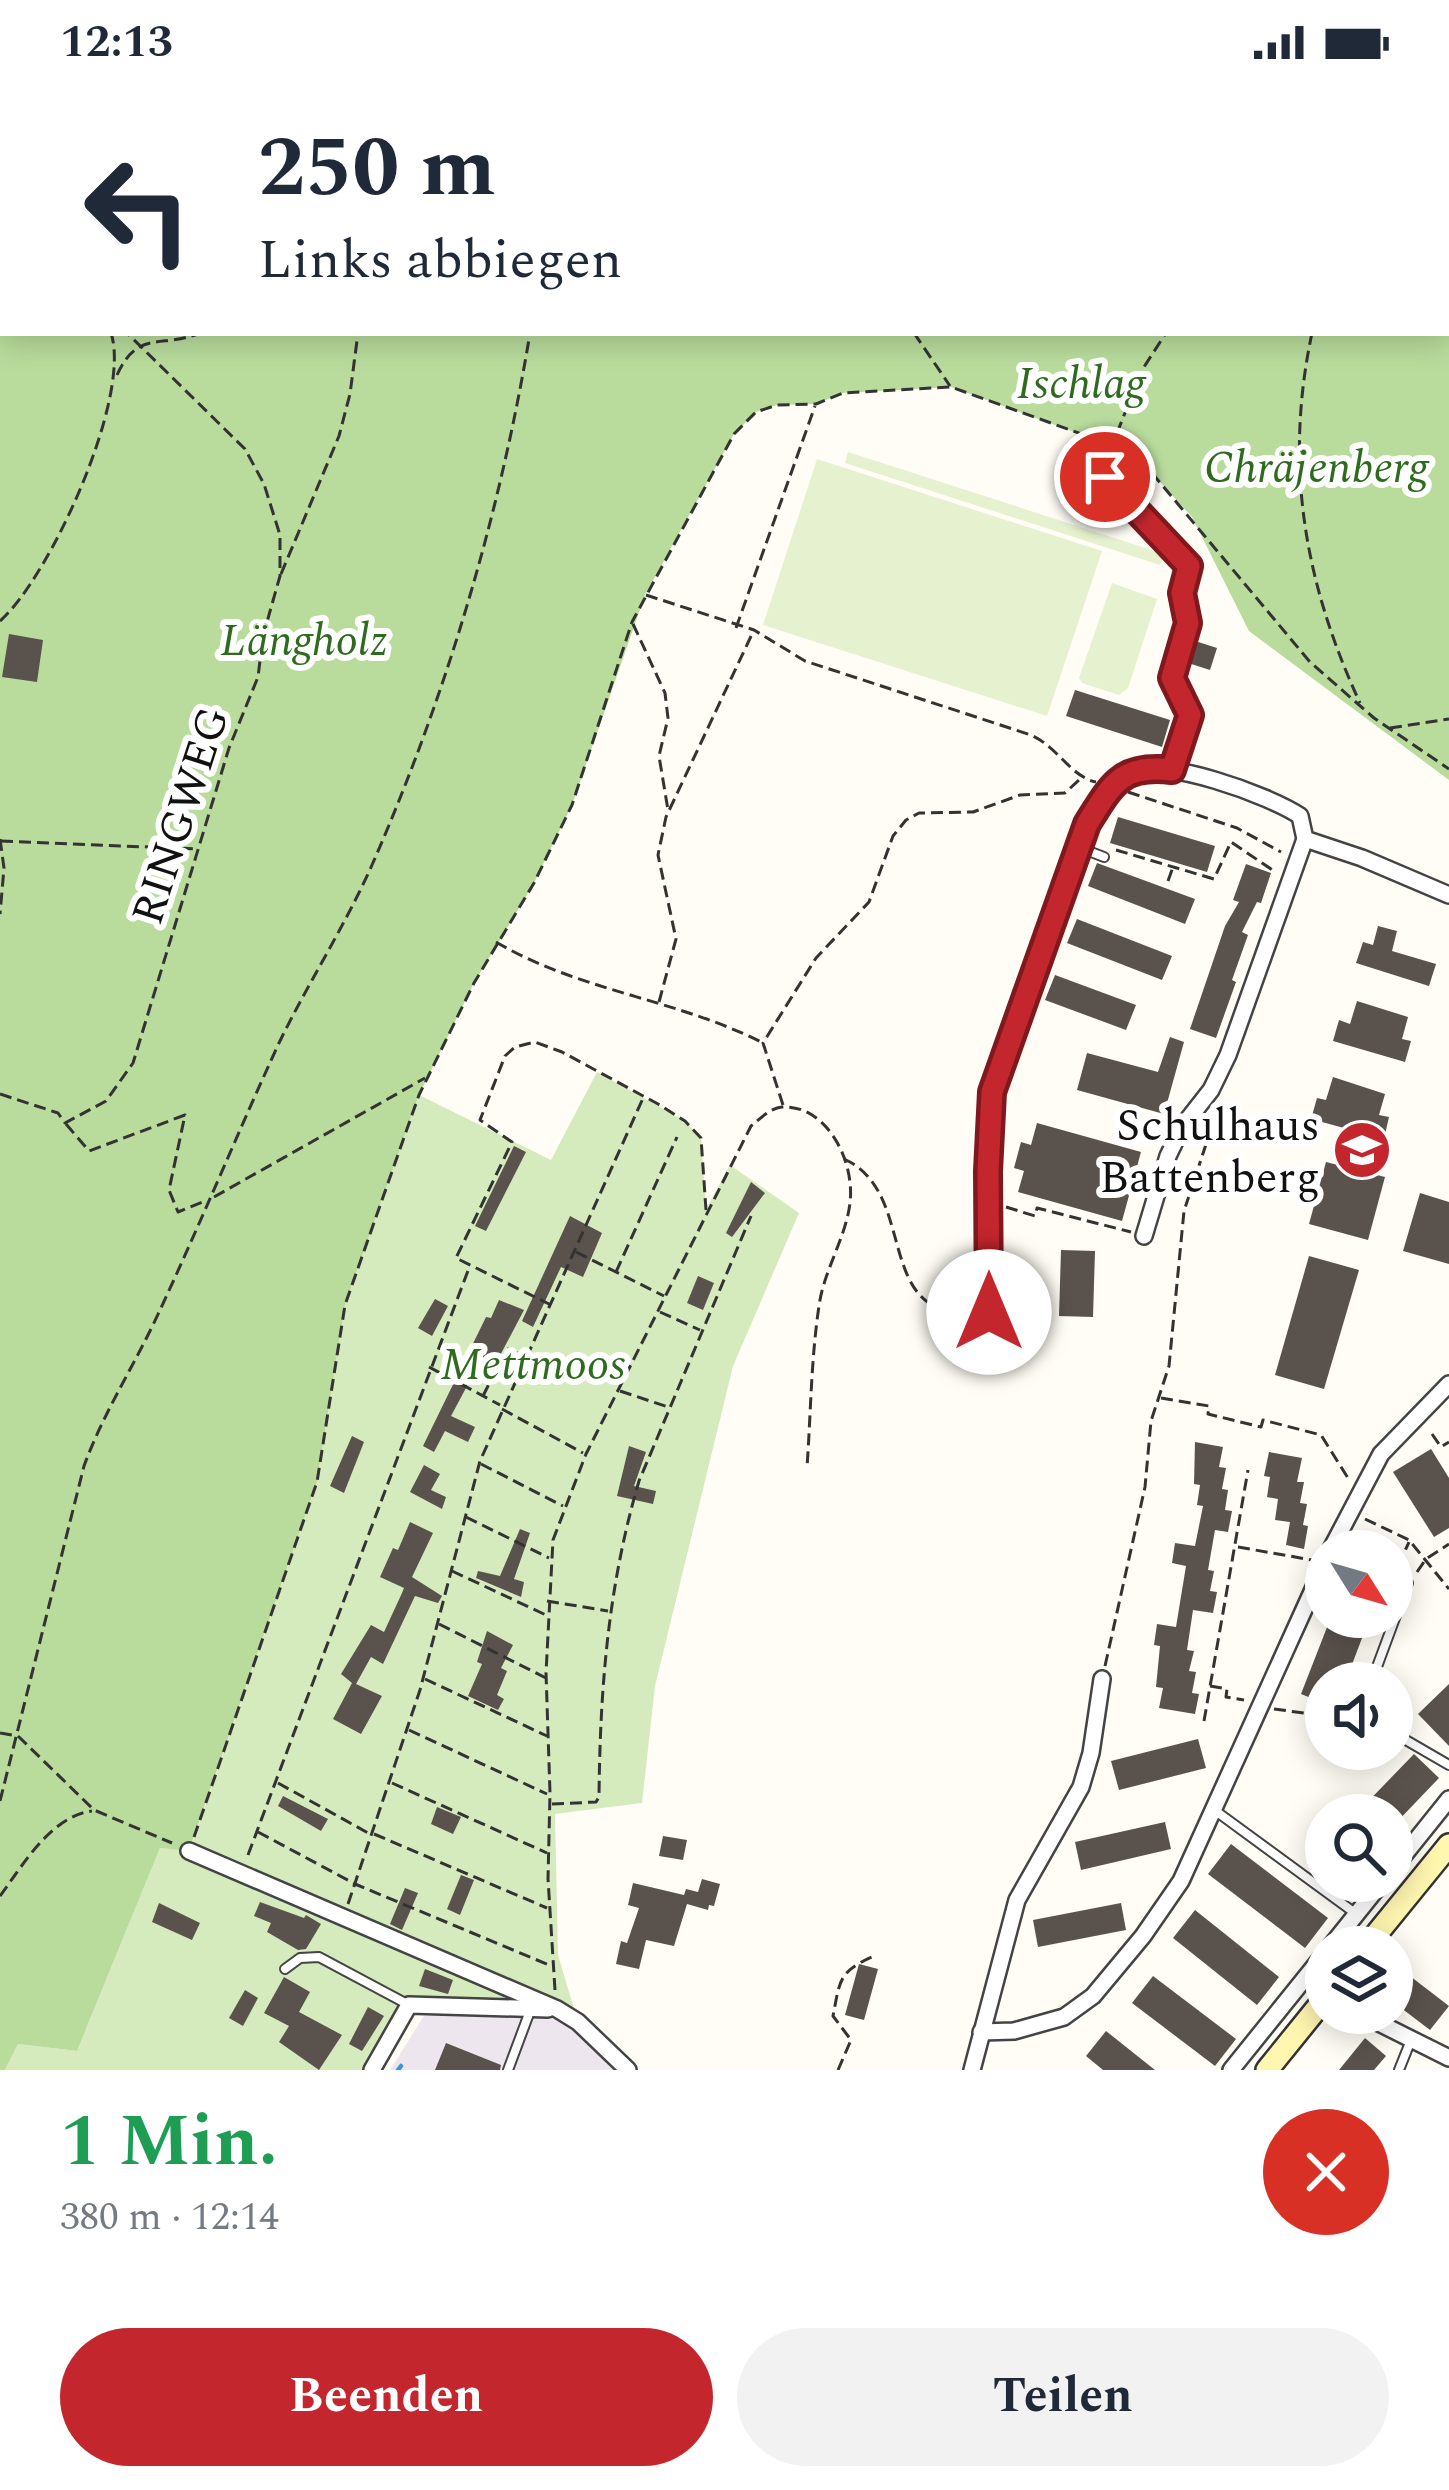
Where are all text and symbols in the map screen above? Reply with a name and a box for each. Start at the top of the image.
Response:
text: 12:13 [60,8,173,77]
text: 250 m [258,105,496,233]
icon: left [60,132,216,288]
text: Links abbiegen [258,220,622,302]
park label: Ischlag [1017,350,1147,419]
pin [1054,426,1156,528]
park label: Chräjenberg [1204,434,1430,503]
icon: arrive [1072,444,1138,510]
park label: Längholz [220,607,388,676]
street label: RINGWEG [114,698,249,934]
place label: Schulhaus Battenberg [1099,1092,1320,1213]
school or university icon: Schulhaus Battenberg [1331,1119,1393,1181]
position arrow [926,1249,1052,1375]
park label: Mettmoos [441,1331,626,1400]
north arrow [1305,1530,1413,1638]
map controls [1305,1530,1413,2034]
button: sound [1305,1662,1413,1770]
button: search [1305,1794,1413,1902]
button: layers [1305,1926,1413,2034]
text: 1 Min. [60,2088,278,2197]
button: close [1263,2109,1389,2235]
text: 380 m · 12:14 [60,2188,279,2247]
button: Beenden [60,2328,713,2466]
button: Teilen [737,2328,1389,2466]

